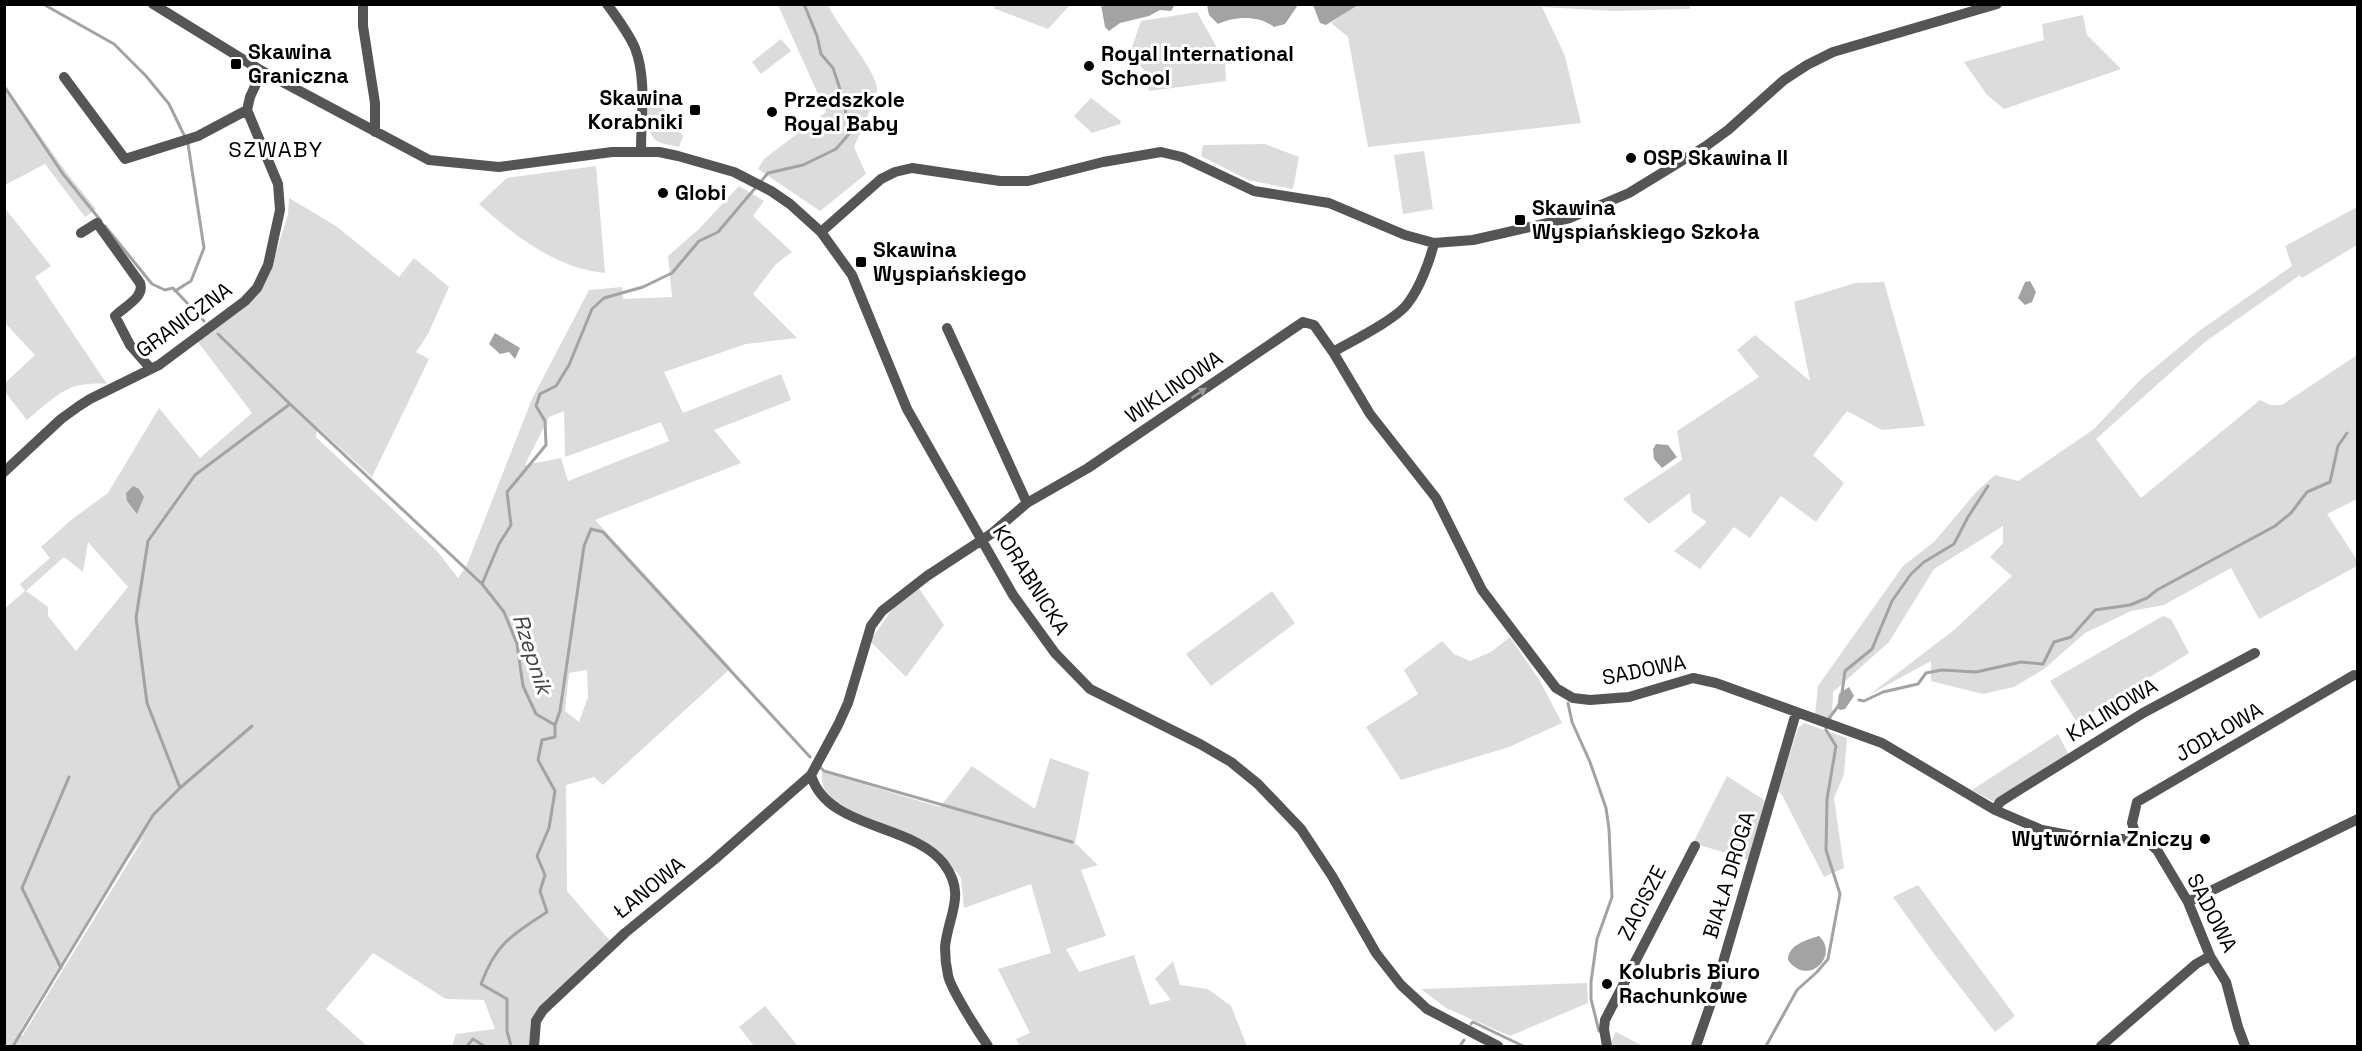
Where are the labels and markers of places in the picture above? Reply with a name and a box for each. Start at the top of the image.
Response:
place label: Skawina Graniczna [248,38,349,89]
place label: Royal International School [1101,40,1294,91]
marker: Skawina Graniczna [229,57,243,71]
marker: Royal International School [1082,59,1096,73]
place label: Skawina Korabniki [588,84,683,135]
place label: Przedszkole Royal Baby [784,86,905,137]
marker: Skawina Korabniki [688,103,702,117]
marker: Przedszkole Royal Baby [765,105,779,119]
place label: OSP Skawina II [1643,144,1788,171]
marker: OSP Skawina II [1624,151,1638,165]
place label: Globi [675,179,726,206]
marker: Globi [656,186,670,200]
place label: Skawina Wyspiańskiego Szkoła [1532,194,1760,245]
marker: Skawina Wyspiańskiego Szkoła [1513,213,1527,227]
place label: Skawina Wyspiańskiego [873,236,1027,287]
marker: Skawina Wyspiańskiego [854,255,868,269]
place label: Wytwórnia Zniczy [2011,825,2193,852]
marker: Wytwórnia Zniczy [2198,832,2212,846]
place label: Kolubris Biuro Rachunkowe [1619,958,1760,1009]
marker: Kolubris Biuro Rachunkowe [1600,977,1614,991]

